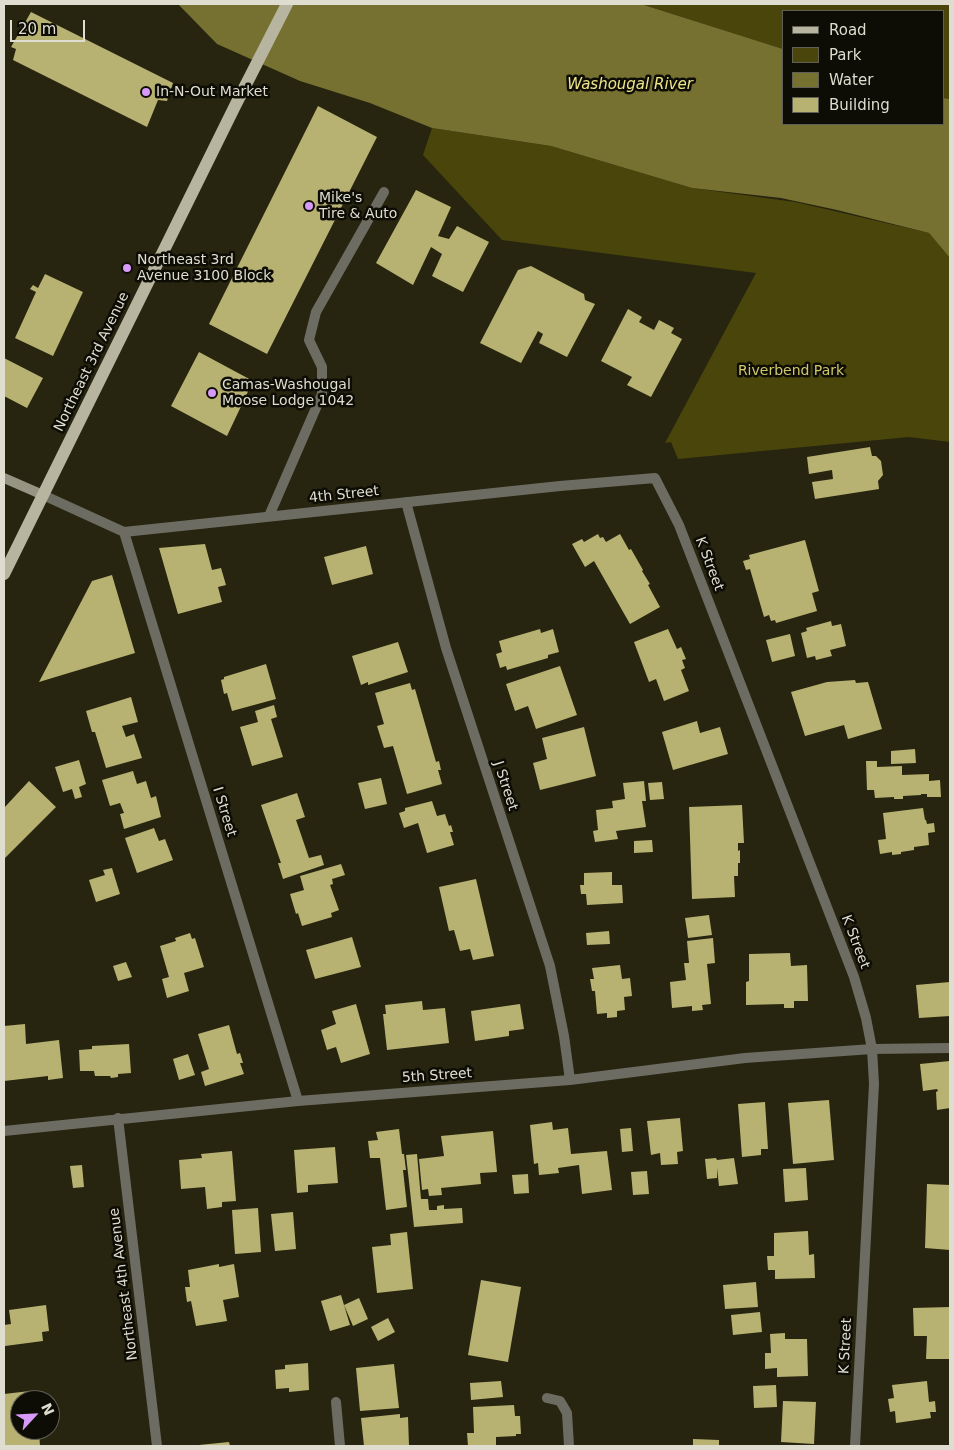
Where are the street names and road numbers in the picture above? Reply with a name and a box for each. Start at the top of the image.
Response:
street label: Northeast 3rd Avenue [51,289,133,435]
street label: 4th Street [308,483,380,507]
street label: K Street [691,535,727,593]
street label: J Street [489,759,521,813]
street label: I Street [208,785,240,839]
street label: K Street [837,913,873,971]
street label: 5th Street [401,1065,473,1087]
street label: Northeast 4th Avenue [106,1207,142,1361]
street label: K Street [836,1318,856,1374]

